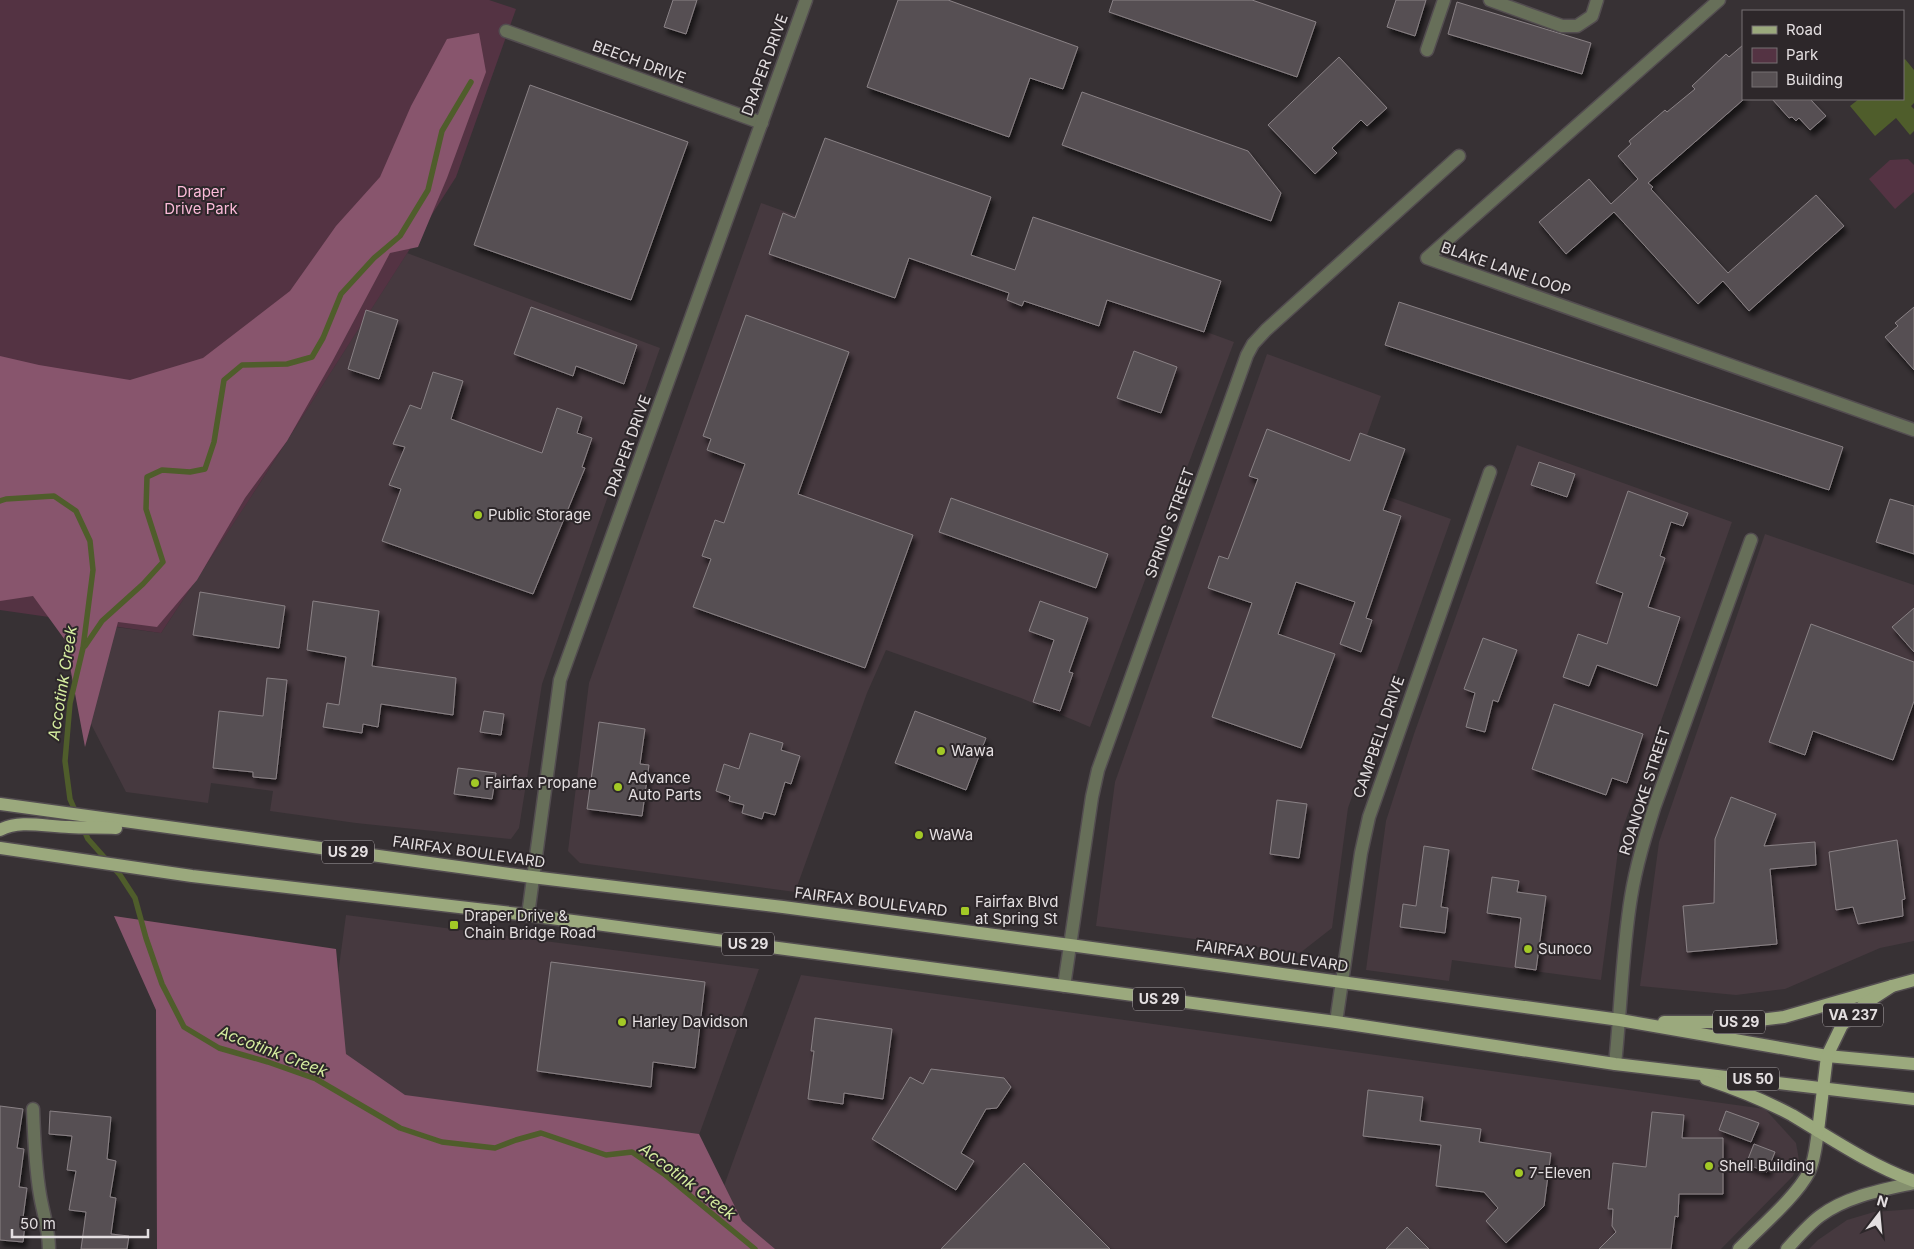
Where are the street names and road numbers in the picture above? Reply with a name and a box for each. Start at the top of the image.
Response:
street label: DRAPER DRIVE [737,11,792,118]
street label: BEECH DRIVE [590,36,688,87]
street label: BLAKE LANE LOOP [1439,237,1574,300]
street label: DRAPER DRIVE [600,392,655,499]
street label: SPRING STREET [1141,465,1198,581]
street label: CAMPBELL DRIVE [1349,673,1408,800]
street label: ROANOKE STREET [1615,724,1674,857]
street label: FAIRFAX BOULEVARD [392,831,547,872]
road number: US 29 [322,840,374,864]
street label: FAIRFAX BOULEVARD [794,883,949,920]
road number: US 29 [722,932,774,956]
street label: FAIRFAX BOULEVARD [1195,935,1350,976]
road number: US 29 [1133,988,1185,1011]
road number: VA 237 [1823,1004,1883,1026]
road number: US 29 [1713,1010,1765,1034]
road number: US 50 [1727,1068,1779,1090]

